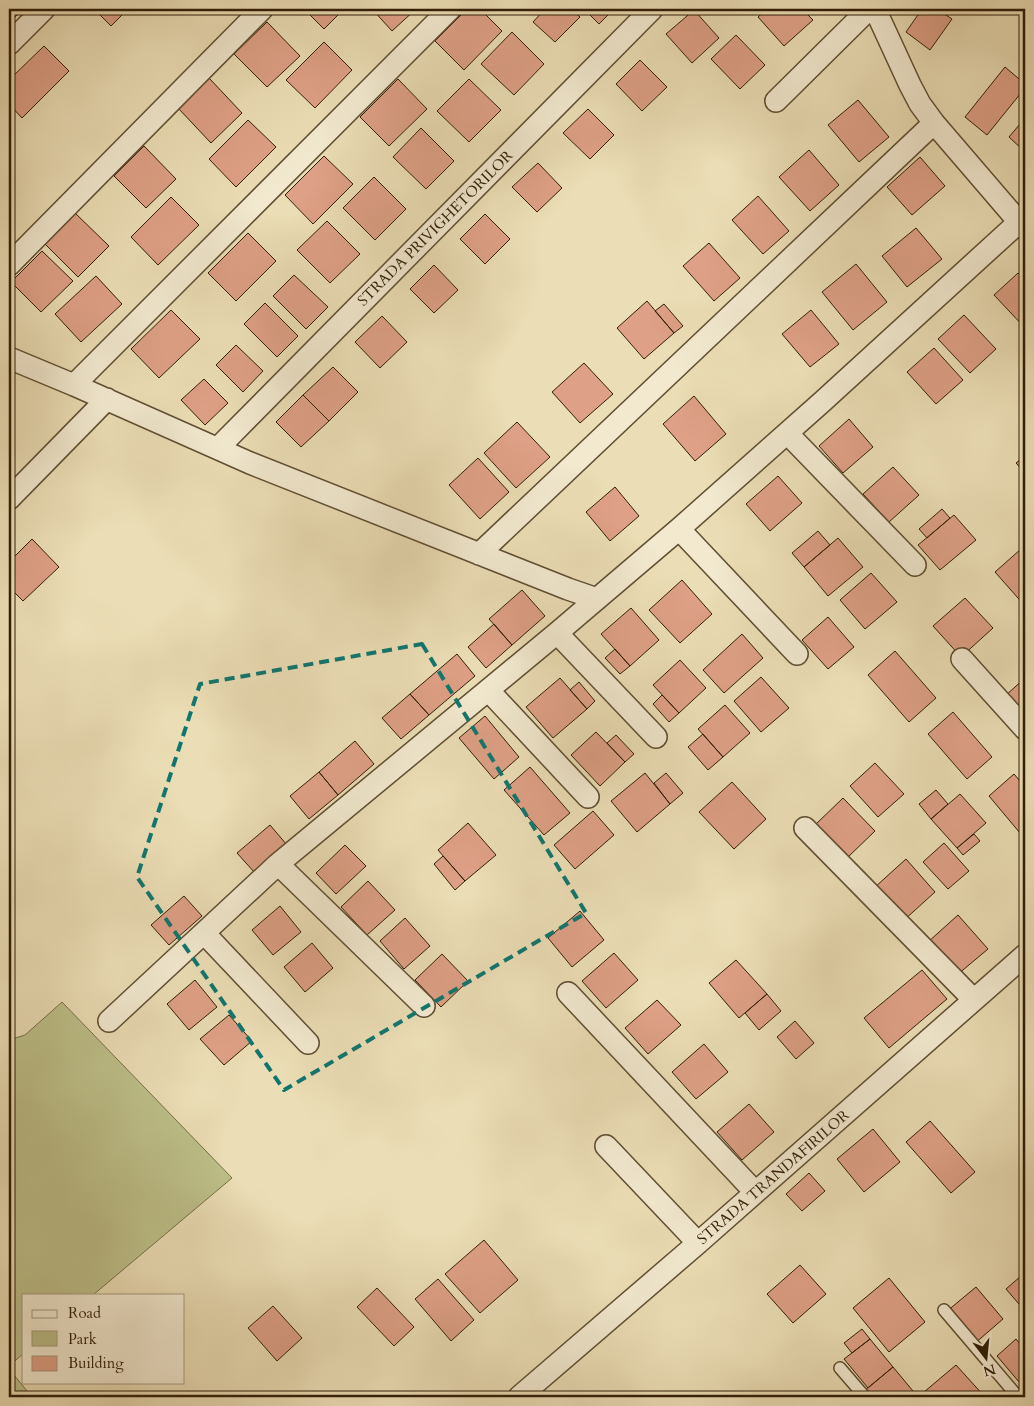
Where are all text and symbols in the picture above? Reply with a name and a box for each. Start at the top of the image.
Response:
street label: STRADA PRIVIGHETORILOR [353,145,518,310]
street label: STRADA TRANDAFIRILOR [693,1105,854,1249]
legend [22,1294,185,1384]
text: Road [68,1303,101,1323]
text: Park [68,1329,97,1349]
north arrow [962,1334,1012,1384]
text: Building [68,1353,124,1373]
text: N [981,1359,998,1381]

